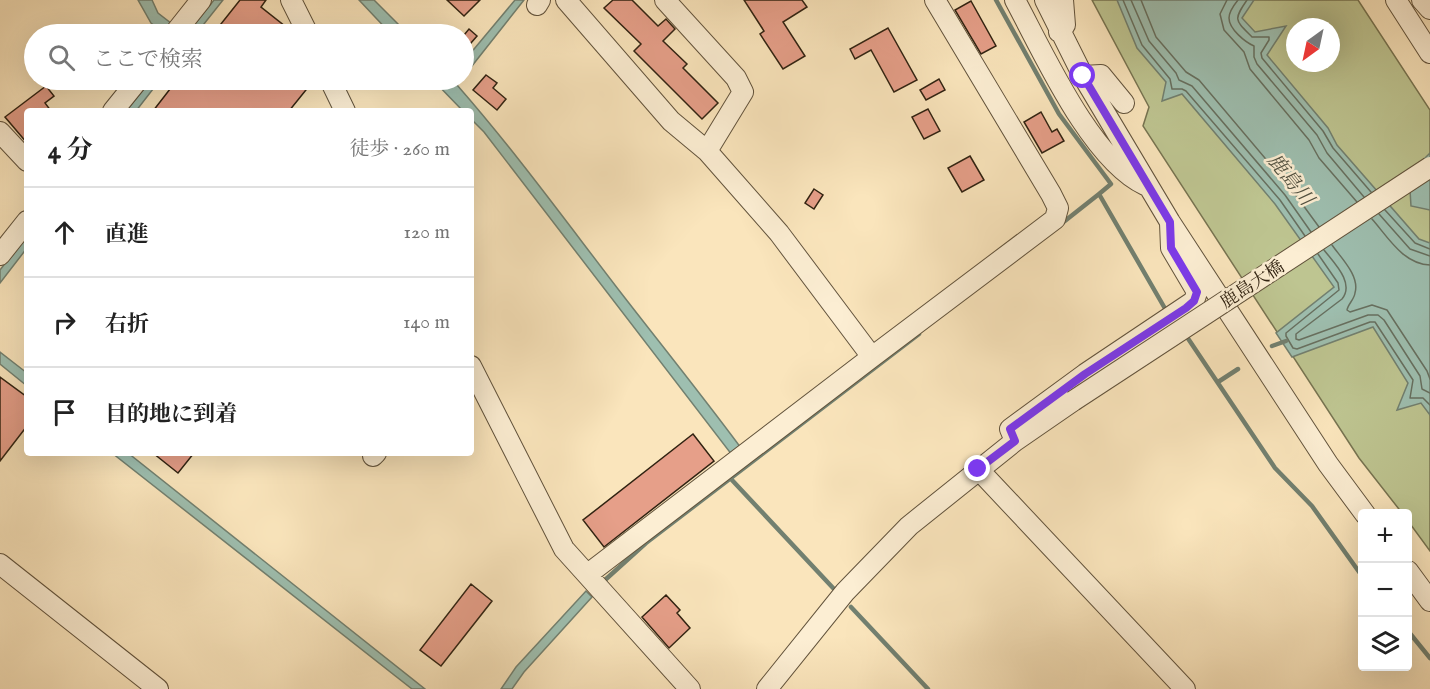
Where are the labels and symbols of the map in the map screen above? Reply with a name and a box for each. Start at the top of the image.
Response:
north arrow [1286,18,1340,72]
route start [1069,62,1095,88]
water label: 鹿島川 [1261,149,1320,213]
street label: 鹿島大橋 [1216,256,1289,315]
route end [964,455,990,481]

